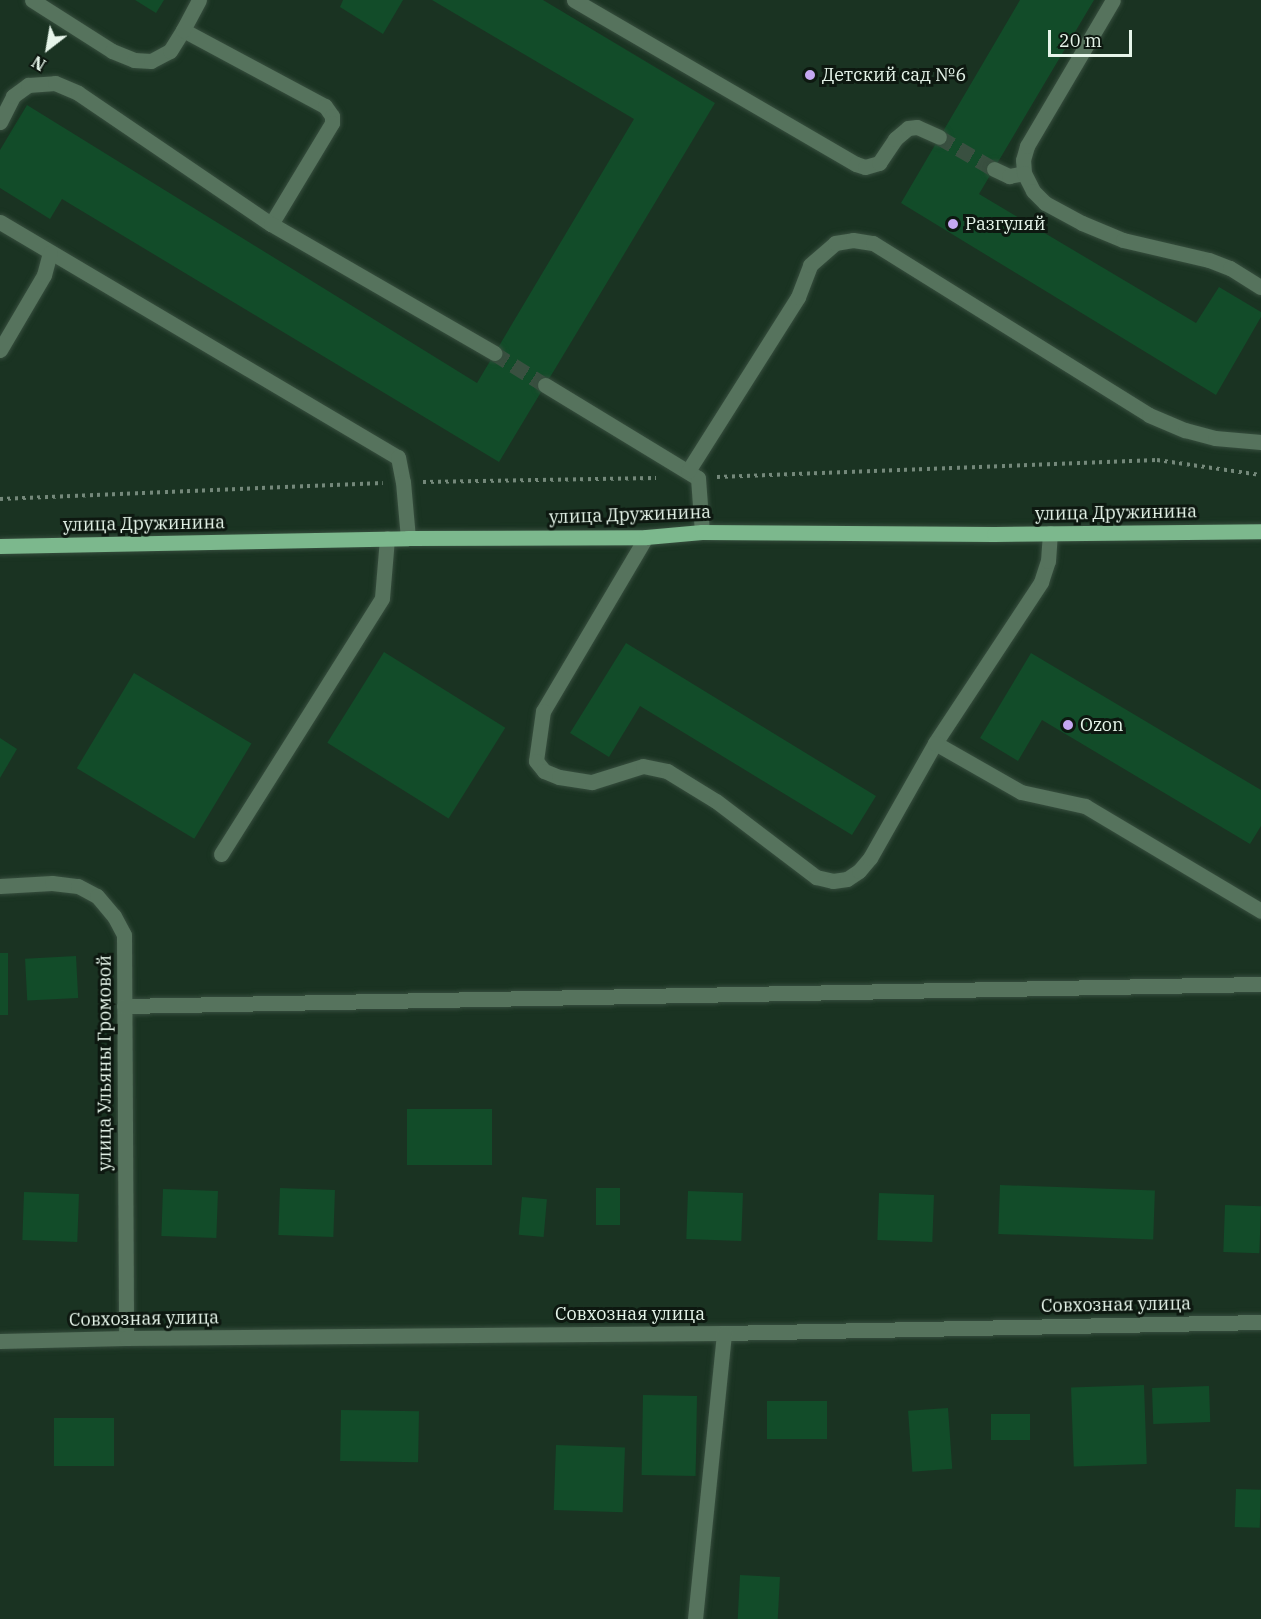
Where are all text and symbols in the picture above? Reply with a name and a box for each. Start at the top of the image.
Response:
north arrow [18,18,78,78]
scale bar [1051,18,1135,56]
text: 20 m [1059,29,1102,52]
text: N [28,52,49,75]
place label: Детский сад №6 [822,64,966,86]
marker: Детский сад №6 [803,68,817,82]
place label: Разгуляй [965,213,1046,235]
marker: Разгуляй [946,217,960,231]
street label: улица Дружинина [549,501,711,529]
street label: улица Дружинина [1035,501,1197,525]
street label: улица Дружинина [63,512,225,536]
place label: Ozon [1080,714,1124,736]
marker: Ozon [1061,718,1075,732]
street label: улица Ульяны Громовой [94,955,116,1171]
street label: Совхозная улица [1041,1293,1191,1317]
street label: Совхозная улица [555,1303,705,1325]
street label: Совхозная улица [69,1307,219,1331]

